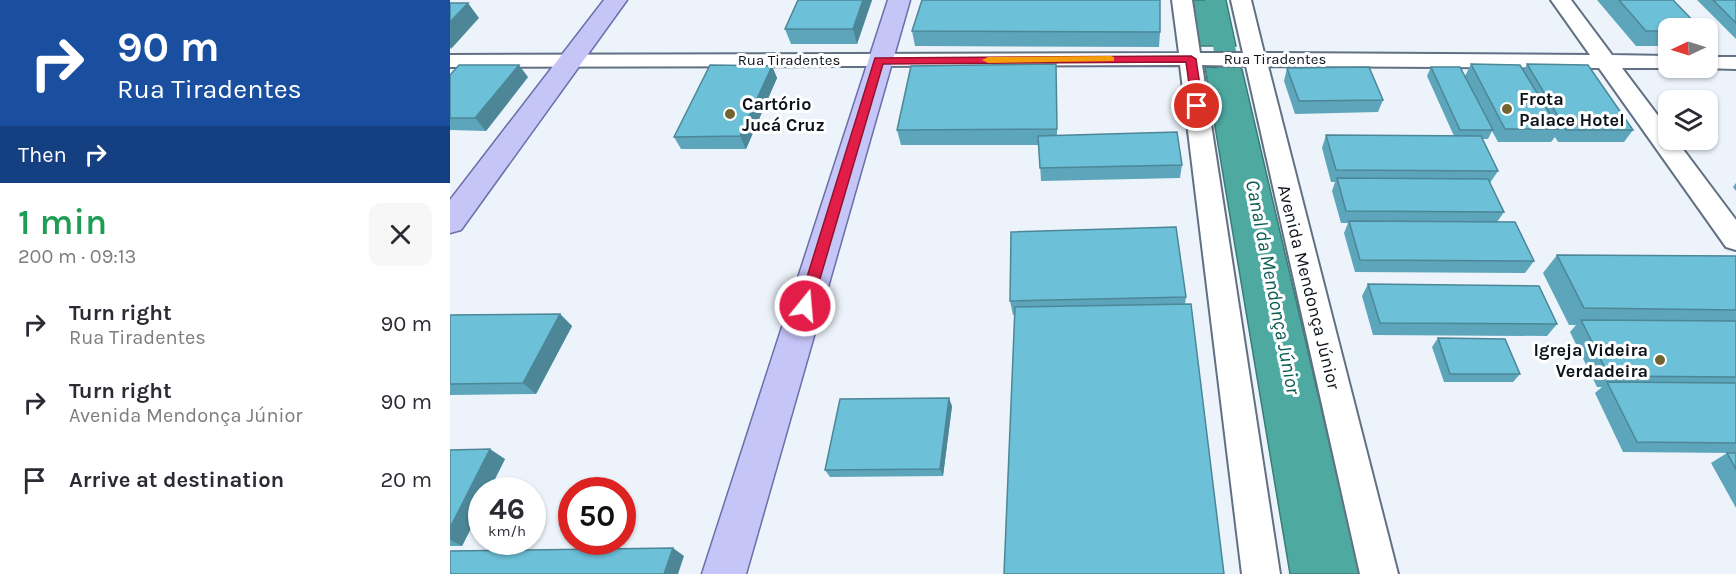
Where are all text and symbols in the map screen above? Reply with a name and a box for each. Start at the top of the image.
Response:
north arrow [1658,18,1718,78]
map controls [1658,18,1718,150]
text: 90 m [117,22,220,72]
icon: right [18,24,96,102]
street label: Rua Tiradentes [1224,50,1326,68]
street label: Rua Tiradentes [738,51,840,69]
text: Rua Tiradentes [117,73,302,105]
pin [1171,80,1222,131]
place label: Frota Palace Hotel [1519,88,1625,131]
icon: arrive [1180,89,1213,122]
button: layers [1658,90,1718,150]
place label: Cartório Jucá Cruz [742,93,825,136]
marker: Frota Palace Hotel [1500,102,1514,116]
marker: Cartório Jucá Cruz [723,107,737,121]
icon: right [79,138,112,171]
text: Then [18,142,67,168]
water label: Canal da Mendonça Júnior [1241,178,1305,397]
street label: Avenida Mendonça Júnior [1273,182,1345,392]
text: 1 min [18,201,107,243]
button: close [369,203,432,266]
text: 200 m · 09:13 [18,245,136,268]
position arrow [773,274,837,338]
text: Turn right [69,300,172,326]
icon: right [18,308,51,341]
text: 90 m [380,311,432,337]
text: Rua Tiradentes [69,326,206,349]
place label: Igreja Videira Verdadeira [1533,339,1648,382]
marker: Igreja Videira Verdadeira [1653,353,1667,367]
text: Turn right [69,378,172,404]
icon: right [18,386,51,419]
text: 90 m [380,389,432,415]
text: Avenida Mendonça Júnior [69,404,303,427]
icon: arrive [18,464,51,497]
text: Arrive at destination [69,467,284,493]
text: 20 m [380,467,432,493]
speed limit sign: 50 [558,477,636,555]
text: 46 [489,491,525,527]
text: km/h [488,522,526,540]

